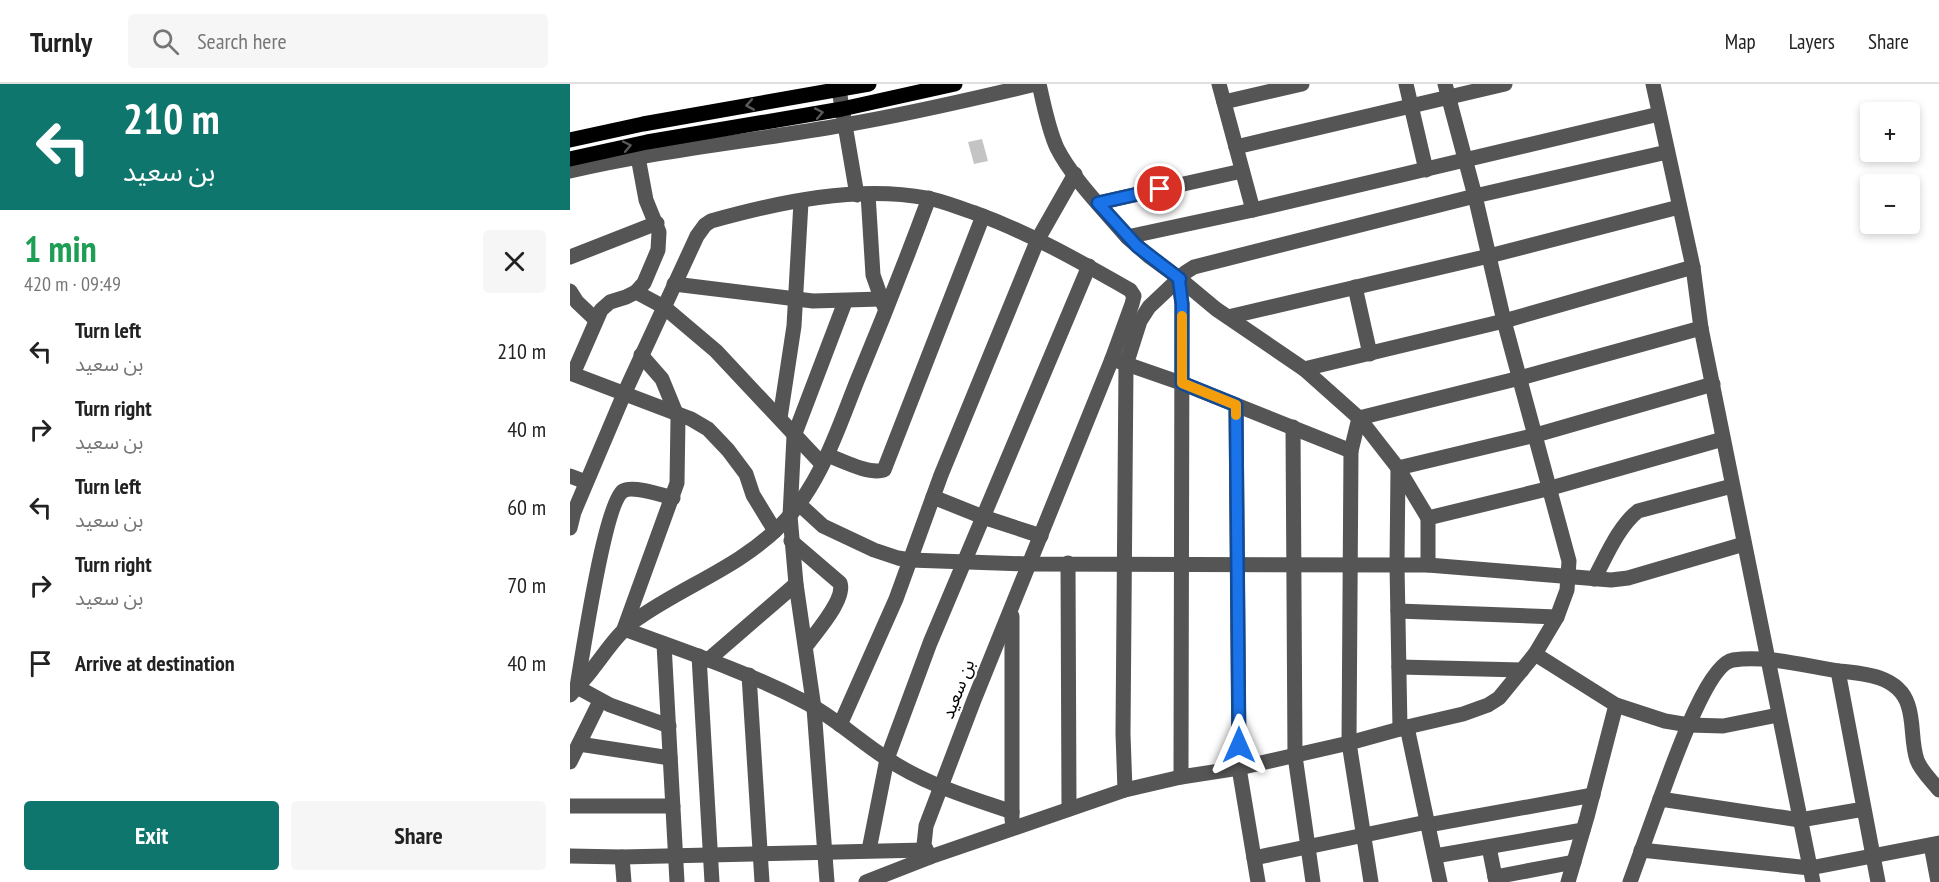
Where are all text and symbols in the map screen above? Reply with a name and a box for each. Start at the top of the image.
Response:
search box [128,14,548,68]
text: Turnly [30,23,92,60]
icon: search [149,25,182,58]
text: Search here [197,27,287,55]
text: Map [1725,28,1756,55]
text: Layers [1789,28,1835,55]
text: Share [1868,28,1909,55]
text: 210 m [123,91,220,146]
one-way arrow [745,99,754,111]
map controls [1860,102,1920,234]
button: + [1860,102,1920,162]
one-way arrow [814,107,824,120]
icon: left [24,108,102,186]
one-way arrow [622,140,632,153]
text: بن سعيد [123,154,215,188]
pin [1134,163,1185,214]
icon: arrive [1143,172,1176,205]
button: − [1860,174,1920,234]
text: 1 min [24,225,97,272]
button: close [483,230,546,293]
text: 420 m · 09:49 [24,271,121,297]
text: Turn left [75,316,141,344]
icon: left [24,335,57,368]
text: 210 m [497,337,546,365]
text: بن سعيد [75,351,143,377]
text: Turn right [75,394,152,422]
icon: right [24,413,57,446]
text: 40 m [507,415,546,443]
text: بن سعيد [75,429,143,455]
text: Turn left [75,472,141,500]
icon: left [24,491,57,524]
text: 60 m [507,493,546,521]
text: بن سعيد [75,507,143,533]
text: Turn right [75,550,152,578]
icon: right [24,569,57,602]
text: 70 m [507,571,546,599]
text: بن سعيد [75,585,143,611]
icon: arrive [24,647,57,680]
text: Arrive at destination [75,649,235,677]
text: 40 m [507,649,546,677]
street label: بن سعيد [936,656,979,722]
position arrow [1207,713,1271,777]
button: Exit [24,801,279,870]
button: Share [291,801,546,870]

